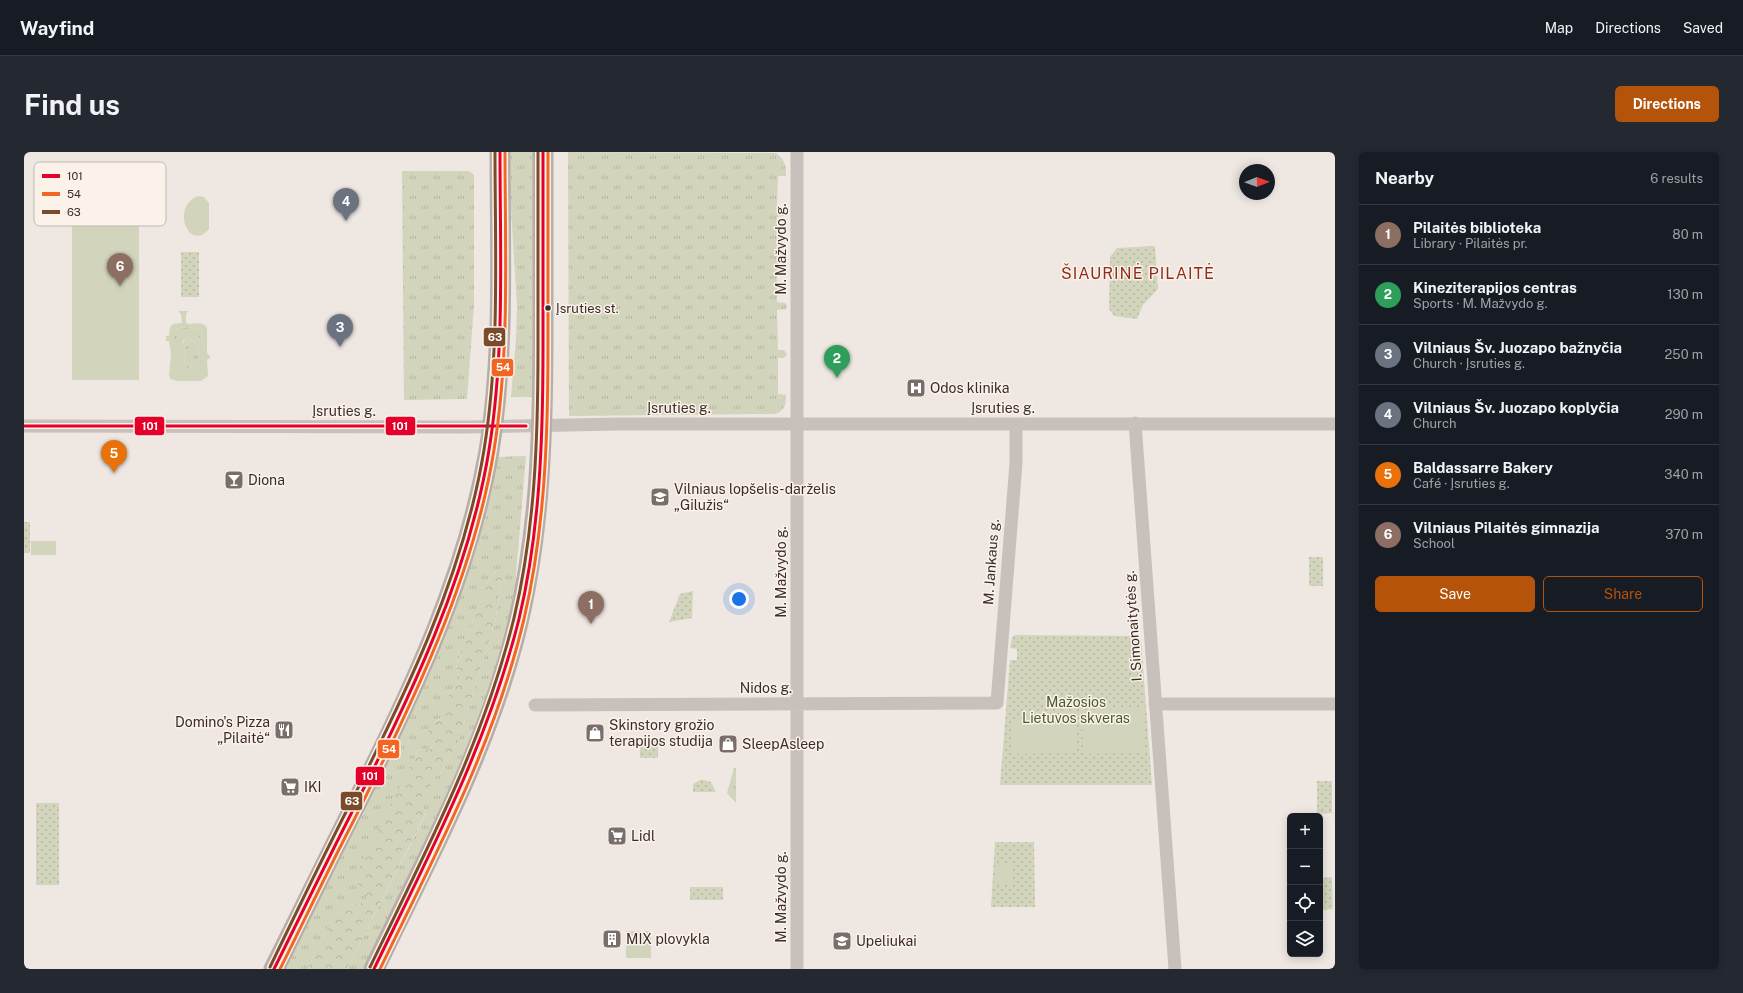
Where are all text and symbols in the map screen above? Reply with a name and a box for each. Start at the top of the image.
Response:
text: Wayfind [20,17,94,39]
text: Map [1545,20,1573,36]
text: Directions [1595,20,1661,36]
text: Saved [1683,20,1723,36]
button: Directions [1615,86,1719,122]
text: Find us [24,88,120,121]
legend [34,162,166,226]
north arrow [1239,164,1275,200]
text: Nearby [1375,168,1434,188]
text: 101 [67,170,83,182]
text: 6 results [1650,171,1703,186]
text: 54 [67,188,81,200]
pin: 4 [333,188,359,221]
street label: M. Mažvydo g. [773,203,789,295]
text: 63 [67,206,81,218]
text: Pilaitės biblioteka [1413,219,1541,236]
text: 1 [1385,227,1391,242]
text: 80 m [1672,227,1703,242]
text: Library · Pilaitės pr. [1413,236,1528,251]
pin: 6 [107,253,133,286]
district label: ŠIAURINĖ PILAITĖ [1061,263,1215,283]
text: Kineziterapijos centras [1413,279,1577,296]
text: 2 [1384,287,1392,302]
text: 130 m [1667,287,1703,302]
text: Sports · M. Mažvydo g. [1413,296,1547,311]
place label: Įsruties st. [556,301,619,316]
marker: Įsruties st. [543,303,553,313]
pin: 3 [327,314,353,347]
line badge: 63 [483,327,506,347]
text: 63 [488,331,502,343]
text: Vilniaus Šv. Juozapo bažnyčia [1413,339,1622,356]
pin: 2 [824,345,850,378]
text: 3 [1384,347,1392,362]
text: 250 m [1665,347,1703,362]
text: Church · Įsruties g. [1413,356,1525,371]
line badge: 54 [491,358,514,377]
text: 54 [496,361,510,373]
hospital icon: Odos klinika [905,377,927,399]
place label: Odos klinika [930,380,1009,396]
text: Vilniaus Šv. Juozapo koplyčia [1413,399,1619,416]
street label: Įsruties g. [647,400,711,416]
street label: Įsruties g. [971,400,1035,416]
street label: Įsruties g. [312,403,376,419]
text: 4 [1384,407,1392,422]
text: 290 m [1665,407,1703,422]
line badge: 101 [134,416,165,436]
line badge: 101 [385,416,416,436]
text: Church [1413,416,1457,431]
text: 101 [142,420,158,432]
text: 101 [392,420,408,432]
pin: 5 [101,440,127,473]
text: Baldassarre Bakery [1413,459,1553,476]
text: 5 [1384,467,1392,482]
text: 340 m [1664,467,1703,482]
bar icon: Diona [223,469,245,491]
place label: Diona [248,472,285,488]
text: Café · Įsruties g. [1413,476,1510,491]
place label: Vilniaus lopšelis-darželis „Gilužis“ [674,481,836,513]
school or university icon: Vilniaus lopšelis-darželis „Gilužis“ [649,486,671,508]
street label: M. Jankaus g. [980,519,1002,605]
text: Vilniaus Pilaitės gimnazija [1413,519,1599,536]
street label: M. Mažvydo g. [773,526,789,618]
text: 6 [1384,527,1392,542]
text: 370 m [1665,527,1703,542]
text: School [1413,536,1455,551]
street label: I. Simonaitytės g. [1121,570,1145,682]
button: Save [1375,576,1535,612]
button: Share [1543,576,1703,612]
your location [729,589,749,609]
pin: 1 [578,591,604,624]
street label: Nidos g. [740,680,792,696]
park label: Mažosios Lietuvos skveras [1022,694,1130,726]
place label: Domino's Pizza „Pilaitė“ [175,714,270,746]
place label: Skinstory grožio terapijos studija [609,717,714,749]
restaurant icon: Domino's Pizza „Pilaitė“ [273,719,295,741]
shop icon: Skinstory grožio terapijos studija [584,722,606,744]
shop icon: SleepAsleep [717,733,739,755]
place label: SleepAsleep [742,736,824,752]
line badge: 54 [377,739,400,759]
text: 54 [382,743,396,755]
line badge: 101 [355,766,385,786]
text: 101 [362,770,378,782]
supermarket icon: IKI [279,776,301,798]
place label: IKI [304,779,321,795]
line badge: 63 [340,791,363,811]
text: 63 [345,795,359,807]
map controls [1287,813,1323,957]
button: + [1287,813,1323,849]
supermarket icon: Lidl [606,825,628,847]
place label: Lidl [631,828,655,844]
button: − [1287,849,1323,885]
street label: M. Mažvydo g. [773,851,789,943]
button: locate [1287,885,1323,921]
button: layers [1287,921,1323,957]
building icon: MIX plovykla [601,928,623,950]
school or university icon: Upeliukai [831,930,853,952]
place label: MIX plovykla [626,931,710,947]
place label: Upeliukai [856,933,917,949]

